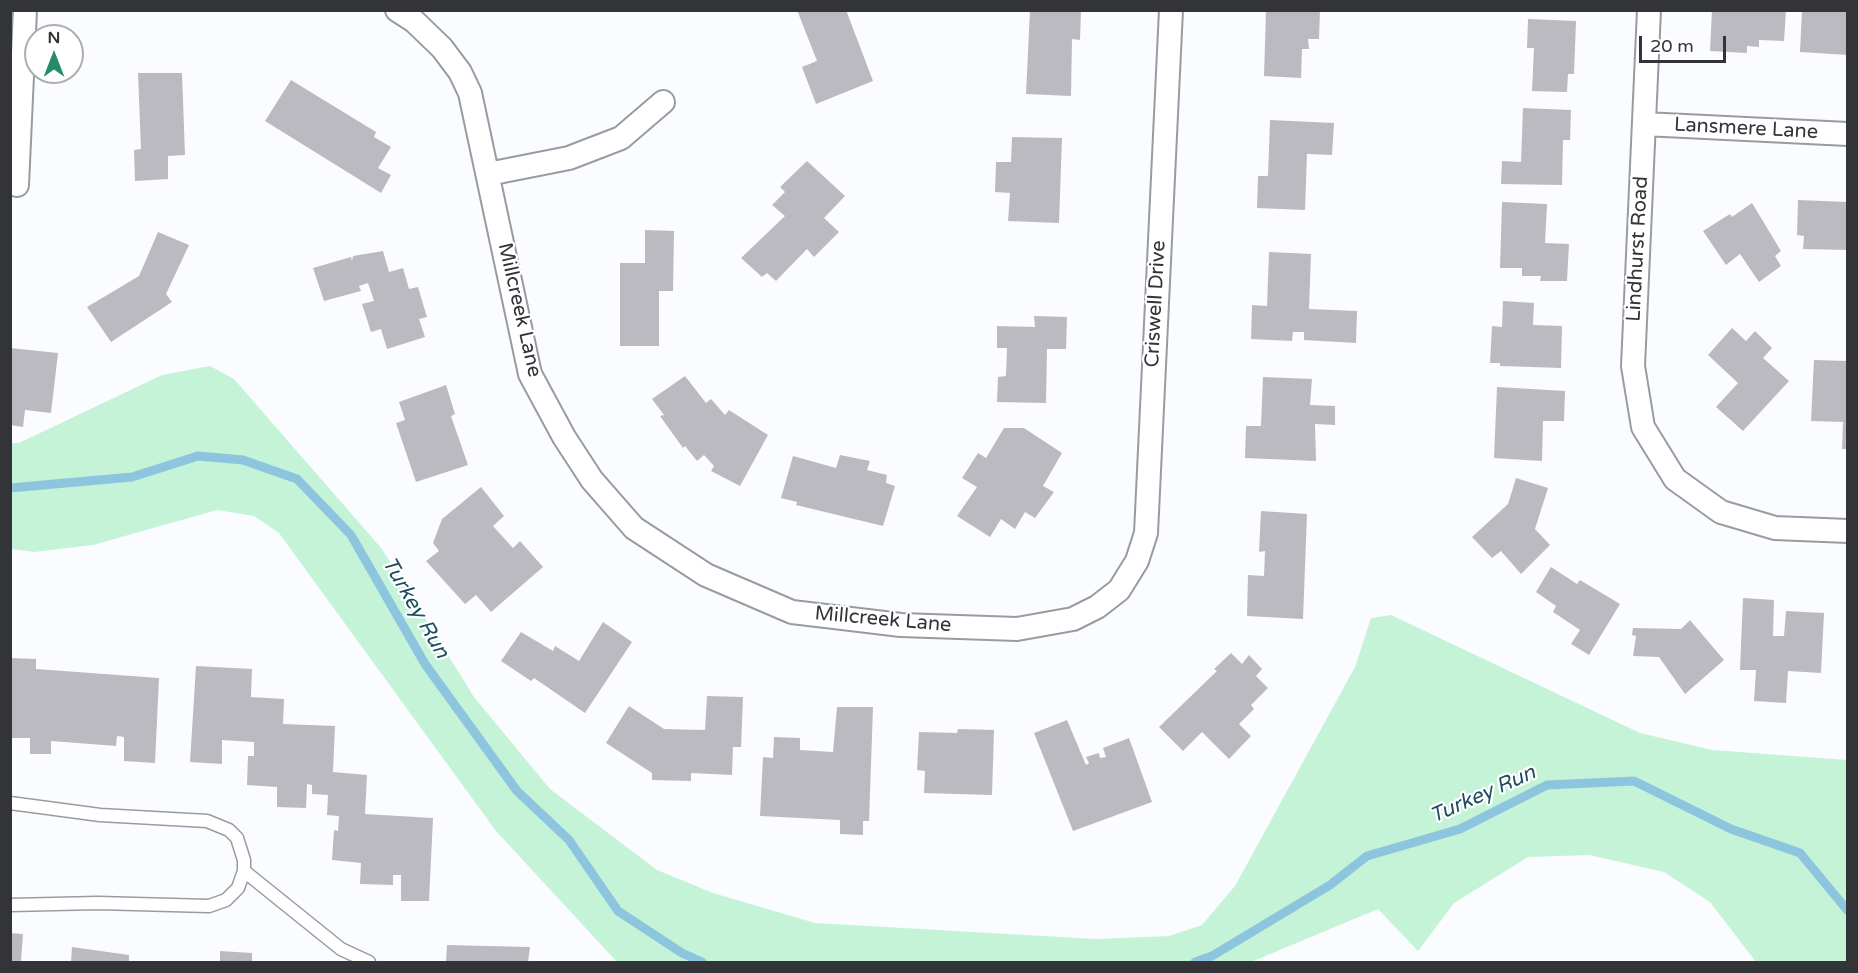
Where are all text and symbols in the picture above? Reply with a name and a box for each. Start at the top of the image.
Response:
north arrow [24,24,84,84]
scale bar [1642,24,1729,62]
text: N [48,28,60,48]
text: 20 m [1650,35,1694,57]
street label: Lansmere Lane [1673,113,1819,145]
street label: Lindhurst Road [1622,176,1654,322]
street label: Criswell Drive [1141,240,1171,368]
street label: Millcreek Lane [492,241,546,379]
water label: Turkey Run [376,553,454,663]
street label: Millcreek Lane [814,602,952,638]
water label: Turkey Run [1426,761,1540,829]

